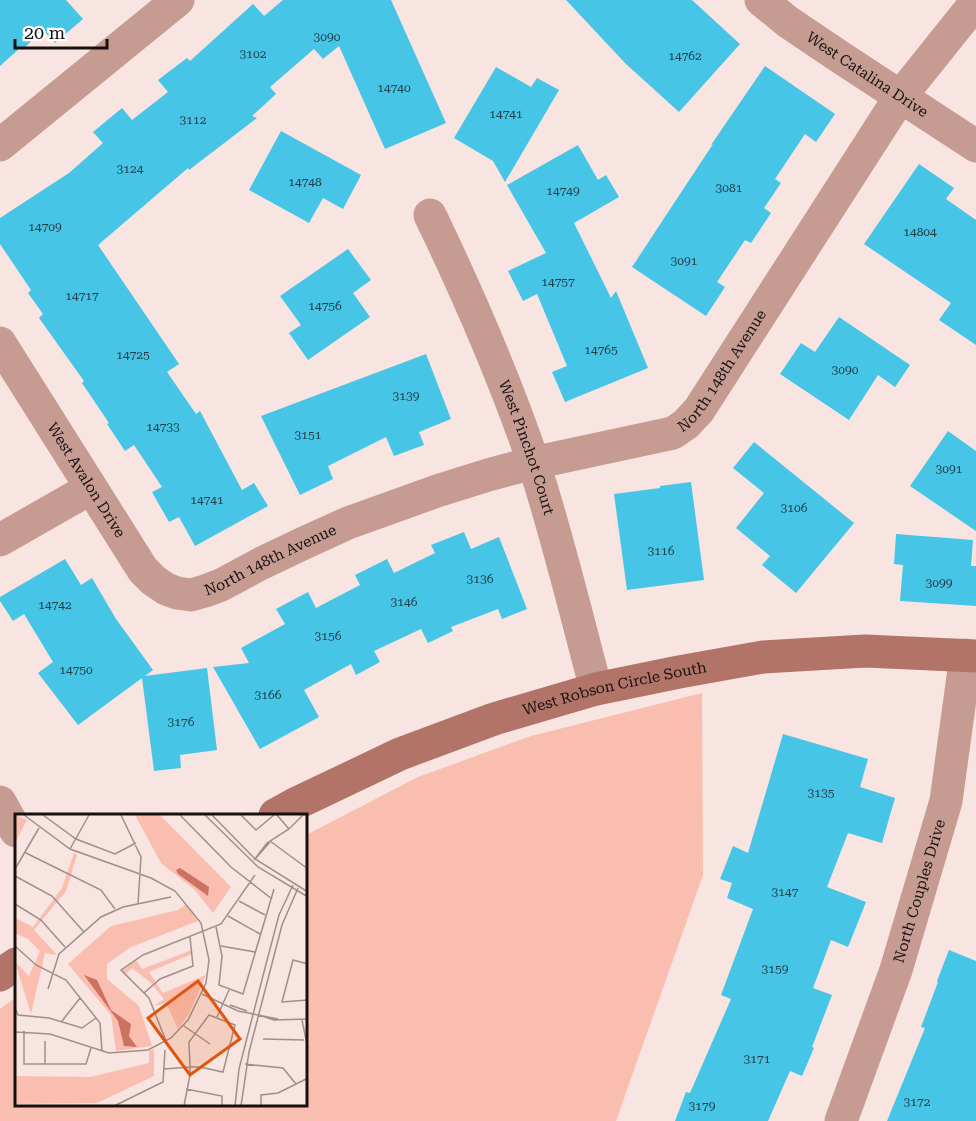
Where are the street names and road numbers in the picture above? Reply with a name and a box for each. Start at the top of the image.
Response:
street label: West Catalina Drive [803,28,932,121]
street label: North 148th Avenue [674,306,770,436]
street label: West Pinchot Court [495,377,558,517]
street label: West Avalon Drive [43,419,129,541]
street label: North 148th Avenue [202,520,339,599]
street label: West Robson Circle South [521,658,708,719]
street label: North Couples Drive [890,817,949,965]

